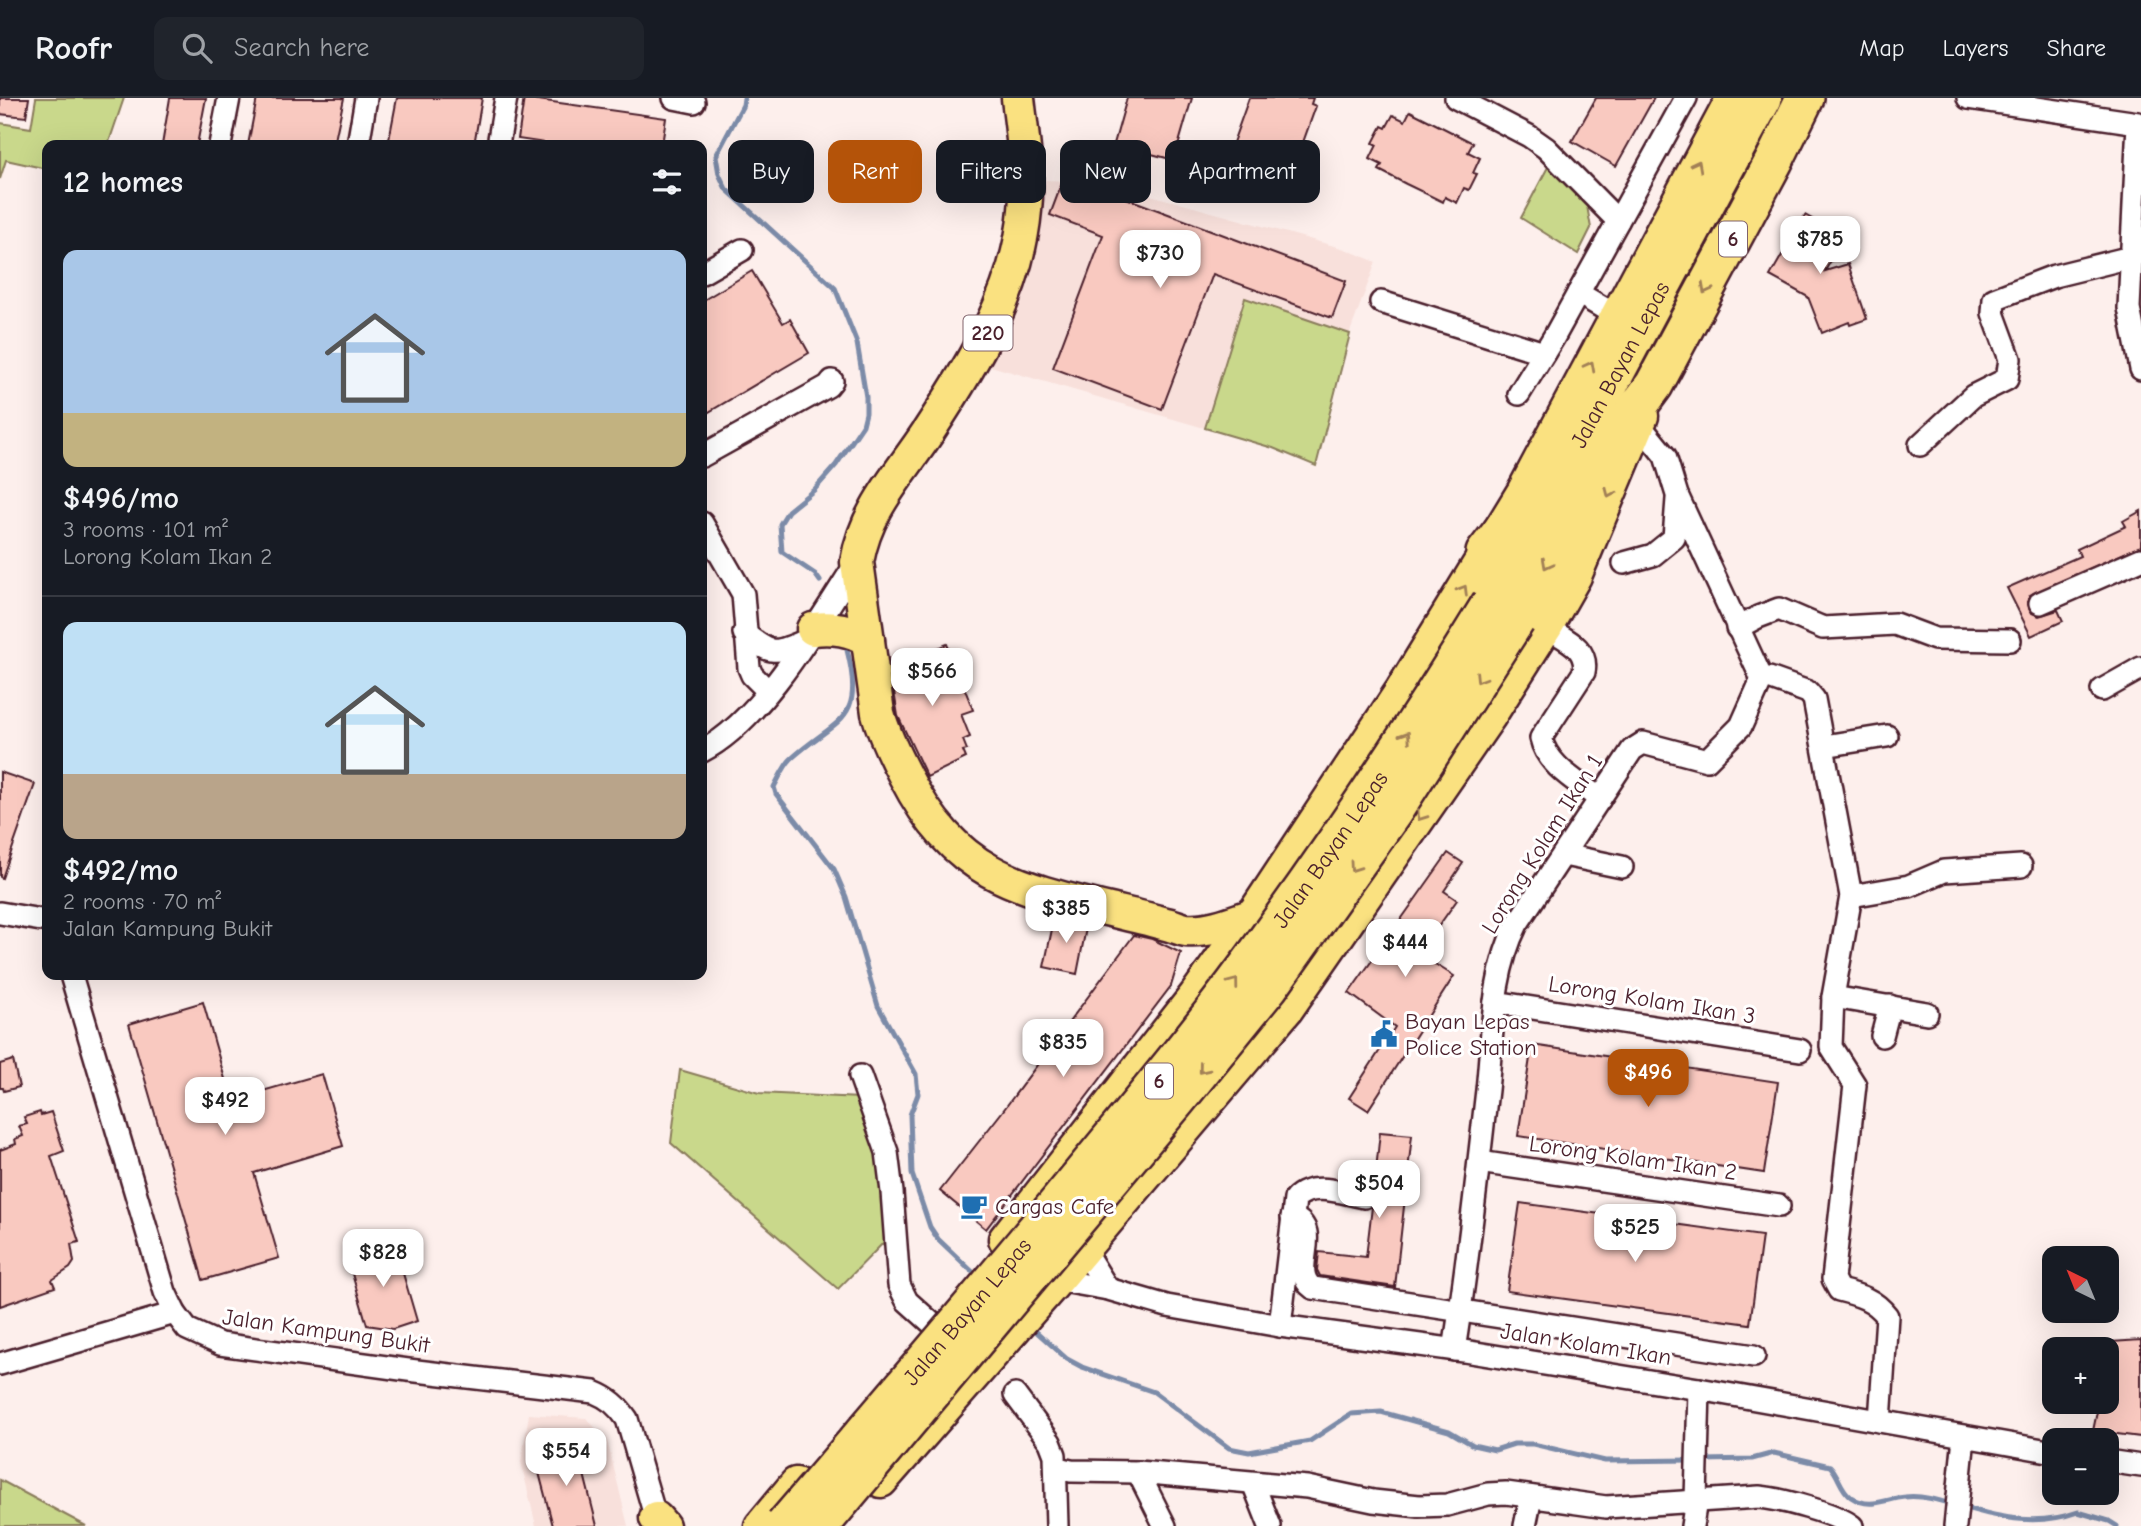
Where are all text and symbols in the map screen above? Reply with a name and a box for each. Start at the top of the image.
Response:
search box [154,17,644,80]
text: Roofr [35,29,112,67]
icon: search [178,29,216,67]
text: Search here [234,33,369,63]
text: Map [1859,34,1905,62]
text: Layers [1943,34,2008,62]
text: Share [2046,34,2106,62]
chip: Buy [728,140,814,203]
chip: Rent [828,140,922,203]
chip: Filters [936,140,1046,203]
chip: New [1060,140,1151,203]
chip: Apartment [1165,140,1320,203]
one-way arrow [1689,160,1702,172]
icon: filters [648,163,686,201]
text: 12 homes [63,165,183,200]
pin: $785 [1779,216,1861,276]
road number: 6 [1719,222,1747,256]
text: $785 [1796,225,1844,252]
pin: $730 [1119,230,1201,290]
text: $730 [1136,239,1184,266]
street label: Jalan Bayan Lepas [1565,277,1675,452]
one-way arrow [1701,282,1714,294]
icon: home [312,295,438,421]
road number: 220 [964,316,1012,350]
one-way arrow [1582,360,1595,373]
text: $496/mo [63,481,179,516]
one-way arrow [1604,487,1618,499]
text: 3 rooms · 101 m² [63,516,228,543]
text: Lorong Kolam Ikan 2 [63,543,272,570]
one-way arrow [1541,557,1555,569]
one-way arrow [1454,585,1467,598]
pin: $566 [891,648,973,708]
text: $566 [907,657,957,684]
icon: home [312,667,438,793]
one-way arrow [1475,670,1488,683]
one-way arrow [1398,731,1411,744]
street label: Lorong Kolam Ikan 1 [1476,749,1608,939]
street label: Jalan Bayan Lepas [1266,766,1394,933]
one-way arrow [1417,808,1429,821]
text: $492/mo [63,853,178,888]
one-way arrow [1350,859,1362,872]
pin: $385 [1025,886,1107,945]
text: 2 rooms · 70 m² [63,888,221,915]
text: $385 [1041,894,1091,921]
text: Jalan Kampung Bukit [63,915,272,942]
pin: $444 [1364,920,1446,979]
text: $444 [1382,928,1428,955]
street label: Lorong Kolam Ikan 3 [1547,970,1757,1030]
one-way arrow [1226,978,1239,991]
place label: Bayan Lepas Police Station [1405,1008,1537,1061]
public building icon: Bayan Lepas Police Station [1369,1019,1399,1049]
pin: $835 [1022,1020,1104,1079]
text: $835 [1038,1028,1088,1055]
pin: $496 [1607,1049,1689,1109]
text: $496 [1624,1058,1672,1085]
one-way arrow [1199,1060,1211,1073]
road number: 6 [1145,1063,1173,1098]
pin: $492 [184,1077,266,1137]
text: $492 [201,1086,249,1113]
street label: Lorong Kolam Ikan 2 [1527,1130,1739,1186]
pin: $504 [1338,1160,1420,1220]
text: $504 [1354,1169,1404,1196]
cafe icon: Cargas Cafe [959,1191,989,1221]
place label: Cargas Cafe [995,1193,1114,1220]
pin: $525 [1594,1204,1676,1264]
text: $525 [1610,1213,1660,1240]
pin: $828 [342,1230,424,1289]
street label: Jalan Bayan Lepas [897,1232,1037,1391]
text: $828 [359,1238,407,1265]
north arrow [2042,1246,2119,1323]
map controls [2042,1246,2119,1505]
street label: Jalan Kampung Bukit [221,1303,433,1359]
street label: Jalan Kolam Ikan [1499,1317,1673,1371]
button: + [2042,1337,2119,1414]
pin: $554 [525,1428,607,1488]
button: − [2042,1428,2119,1505]
text: $554 [541,1437,591,1464]

